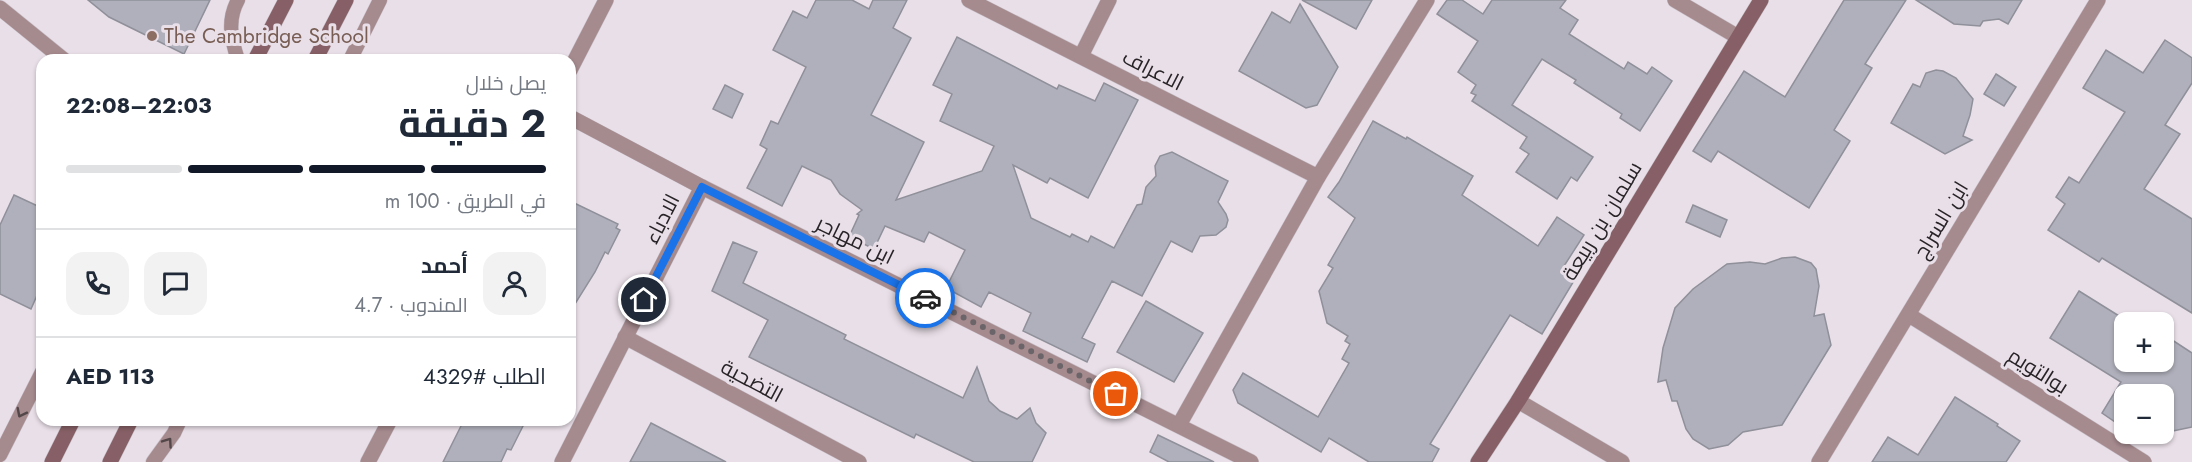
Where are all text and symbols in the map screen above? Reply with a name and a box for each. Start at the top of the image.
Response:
place label: The Cambridge School [164,21,369,51]
marker: The Cambridge School [145,29,159,43]
street label: الاعراف [1117,42,1189,98]
text: يصل خلال [466,69,546,98]
text: 22:03–22:08 [66,89,212,121]
text: 2 دقيقة [398,95,546,152]
street label: سلمان بن ربيعة [1555,156,1649,286]
street label: ابن السراج [1906,176,1976,264]
text: في الطريق · 100 m [385,187,546,216]
street label: الادباء [637,189,687,249]
street label: ابن مهاجر [810,208,899,272]
text: أحمد [421,249,468,281]
button: phone [66,252,129,315]
button: chat [144,252,207,315]
button: person [483,252,546,315]
courier [895,268,955,328]
pin [618,274,669,325]
icon: car [909,282,942,315]
icon: home [627,283,660,316]
text: المندوب · 4.7 [354,291,468,320]
map controls [2114,312,2174,444]
button: + [2114,312,2174,372]
street label: بوالتويم [2002,341,2074,401]
street label: التضحية [716,352,788,410]
text: AED 113 [66,360,154,392]
text: الطلب #4329 [423,360,546,392]
pin [1090,368,1141,419]
icon: bag [1099,377,1132,410]
button: − [2114,384,2174,444]
one-way arrow [17,407,28,418]
one-way arrow [161,437,172,448]

